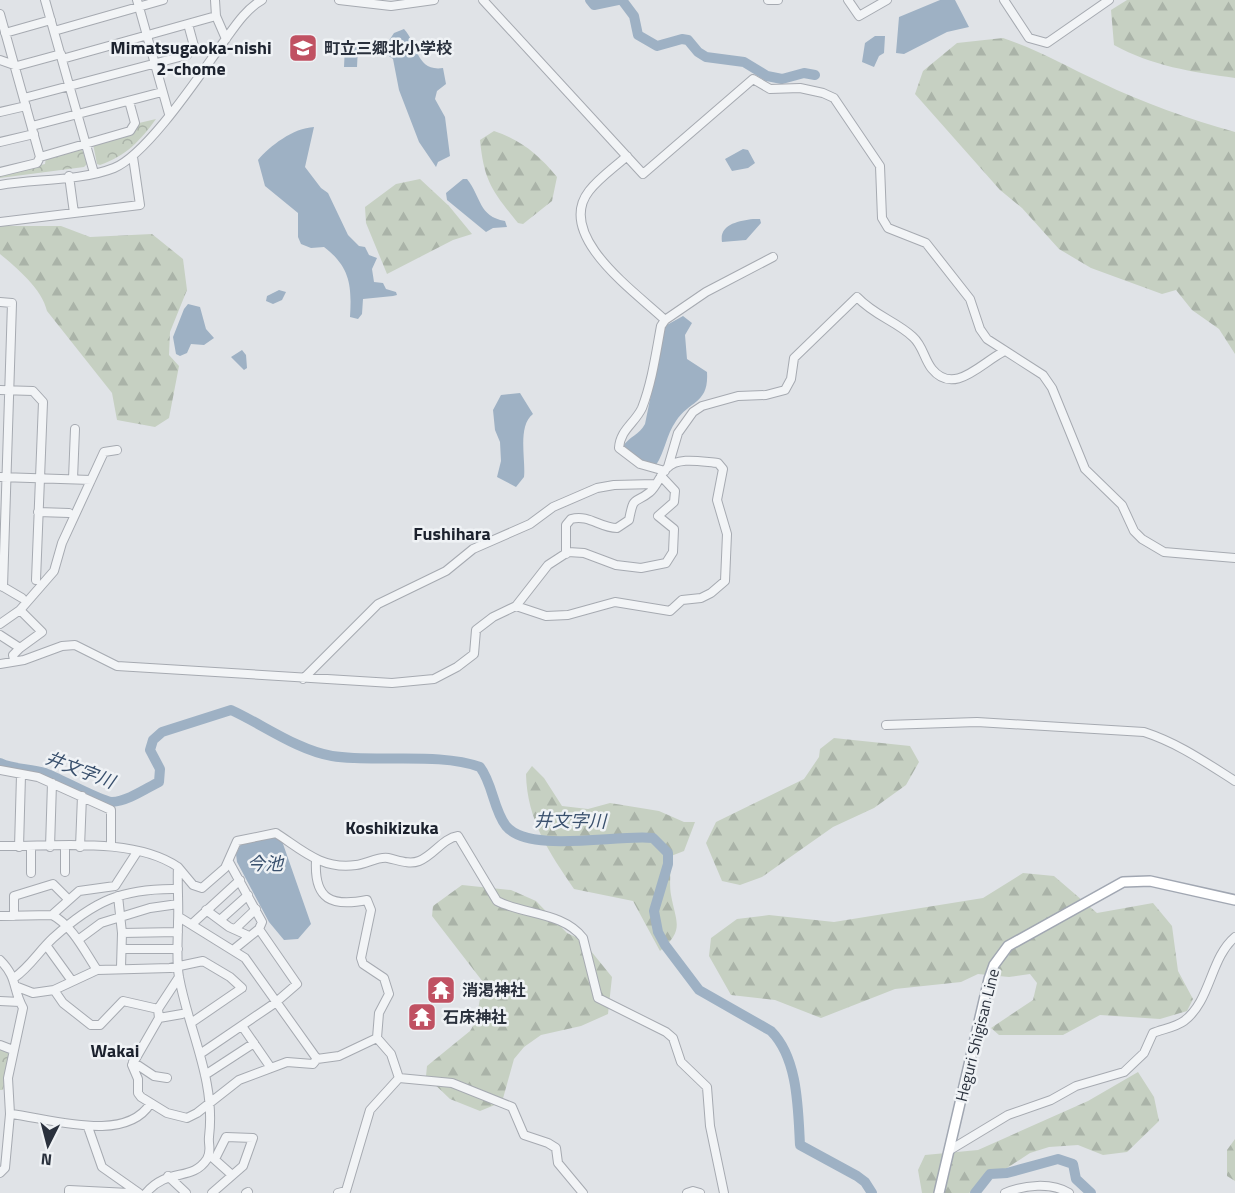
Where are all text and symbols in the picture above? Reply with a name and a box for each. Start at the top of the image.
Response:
school or university icon: 町立三郷北小学校 [287,32,319,64]
district label: Mimatsugaoka-nishi 2-chome [110,34,272,82]
place label: 町立三郷北小学校 [324,36,452,60]
district label: Fushihara [413,520,491,547]
water label: 井文字川 [42,744,120,796]
water label: 井文字川 [534,806,608,835]
district label: Koshikizuka [345,814,439,841]
water label: 今池 [247,850,285,877]
street label: Heguri Shigisan Line [949,966,1005,1104]
temple icon: 消渇神社 [425,974,457,1006]
place label: 消渇神社 [462,978,526,1002]
temple icon: 石床神社 [406,1001,438,1033]
place label: 石床神社 [443,1005,507,1029]
district label: Wakai [91,1037,139,1064]
north arrow [18,1115,78,1175]
text: N [40,1147,53,1172]

